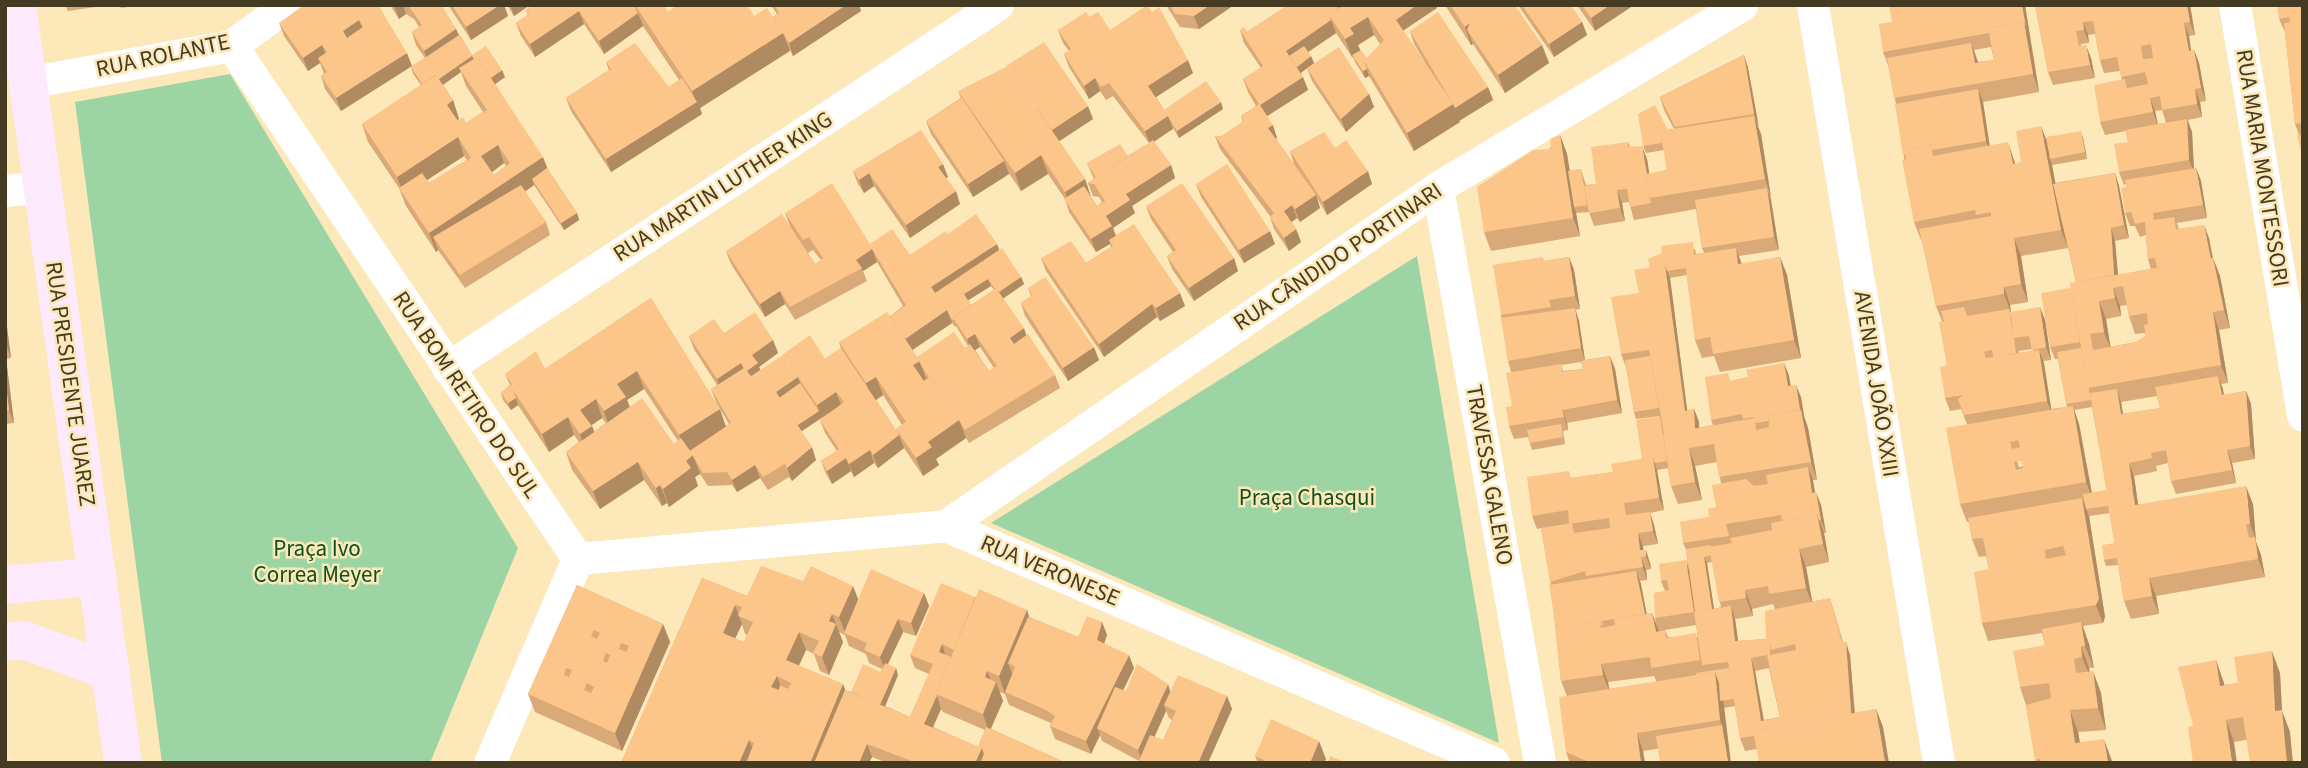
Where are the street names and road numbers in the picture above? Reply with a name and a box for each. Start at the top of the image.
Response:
street label: RUA ROLANTE [94,28,232,84]
street label: RUA MARIA MONTESSORI [2230,47,2294,289]
street label: RUA MARTIN LUTHER KING [608,106,838,268]
street label: RUA CÂNDIDO PORTINARI [1229,177,1447,337]
street label: RUA PRESIDENTE JUAREZ [39,260,101,508]
street label: RUA BOM RETIRO DO SUL [386,286,546,504]
street label: AVENIDA JOÃO XXIII [1848,289,1904,479]
street label: TRAVESSA GALENO [1460,383,1518,567]
street label: RUA VERONESE [976,529,1124,613]

